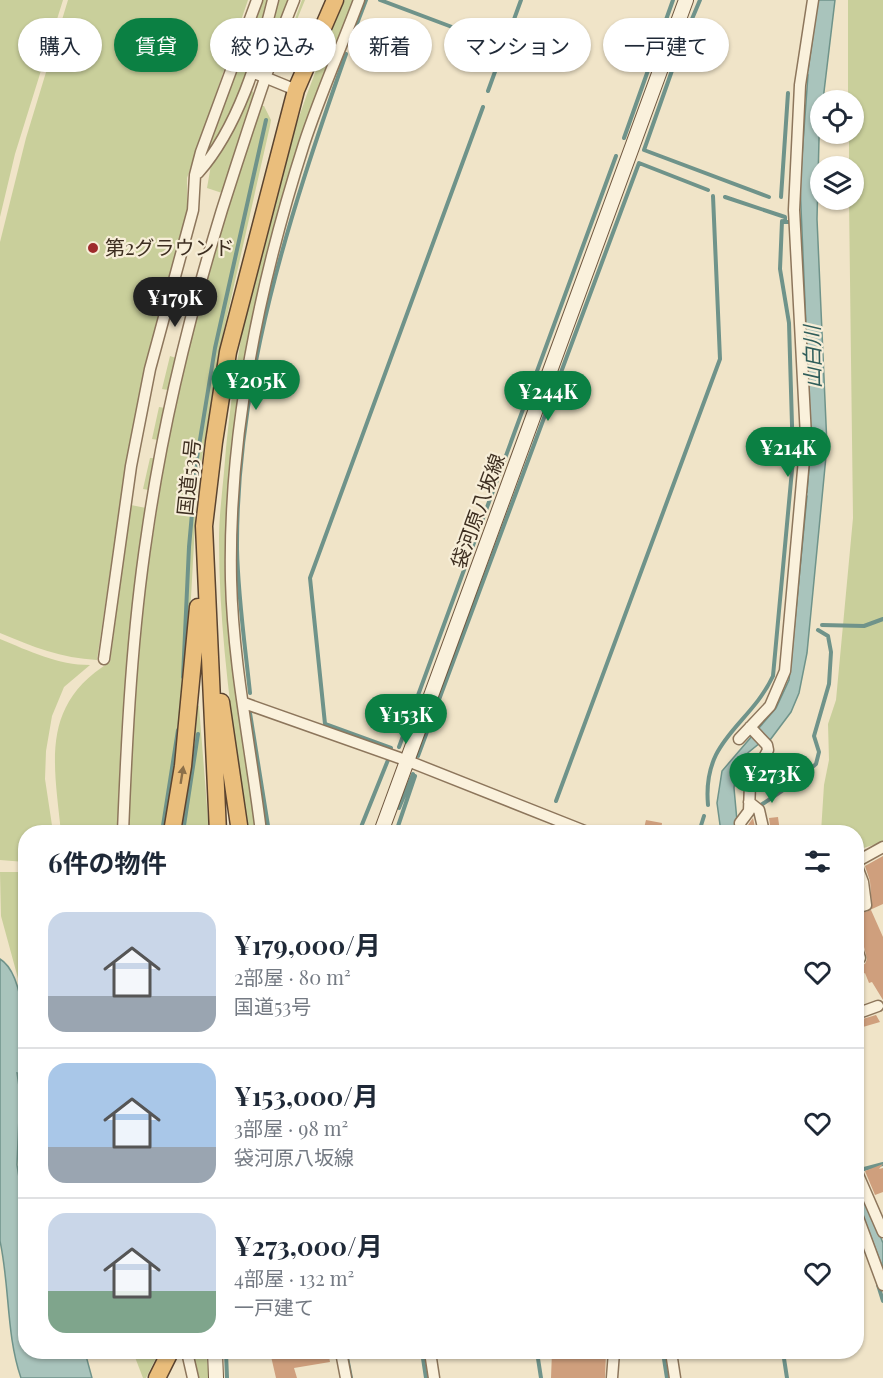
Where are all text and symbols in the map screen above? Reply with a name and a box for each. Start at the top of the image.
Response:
chip: 購入 [18,18,102,72]
chip: 賃貸 [114,18,198,72]
chip: 絞り込み [210,18,336,72]
chip: 新着 [348,18,432,72]
chip: マンション [444,18,591,72]
chip: 一戸建て [603,18,729,72]
map controls [810,90,864,210]
button: locate [810,90,864,144]
button: layers [810,156,864,210]
place label: 第2グラウンド [105,233,235,260]
marker: 第2グラウンド [86,241,100,255]
pin: ¥179K [133,277,217,328]
text: ¥179K [147,283,203,310]
water label: 山白川 [796,323,826,389]
pin: ¥205K [214,360,298,411]
text: ¥205K [226,366,286,393]
pin: ¥244K [506,371,590,422]
text: ¥244K [518,377,578,404]
pin: ¥214K [746,427,830,478]
text: ¥214K [760,433,816,460]
street label: 国道53号 [170,437,205,517]
street label: 袋河原八坂線 [443,449,510,571]
pin: ¥153K [364,694,448,745]
text: ¥153K [379,700,433,727]
pin: ¥273K [730,753,814,804]
text: ¥273K [743,759,801,786]
one-way arrow [177,765,186,784]
text: 6件の物件 [48,845,167,880]
icon: filters [801,845,834,878]
text: ¥179,000/月 [234,927,381,962]
icon: home [96,936,168,1008]
icon: heart [801,956,834,989]
text: 2部屋 · 80 m² [234,963,351,990]
text: 国道53号 [234,992,311,1019]
text: ¥153,000/月 [234,1078,379,1113]
icon: home [96,1087,168,1159]
icon: heart [801,1107,834,1140]
text: 3部屋 · 98 m² [234,1114,348,1141]
text: 袋河原八坂線 [234,1143,354,1170]
text: ¥273,000/月 [234,1228,383,1263]
icon: home [96,1237,168,1309]
icon: heart [801,1257,834,1290]
text: 4部屋 · 132 m² [234,1264,354,1291]
text: 一戸建て [234,1293,314,1320]

